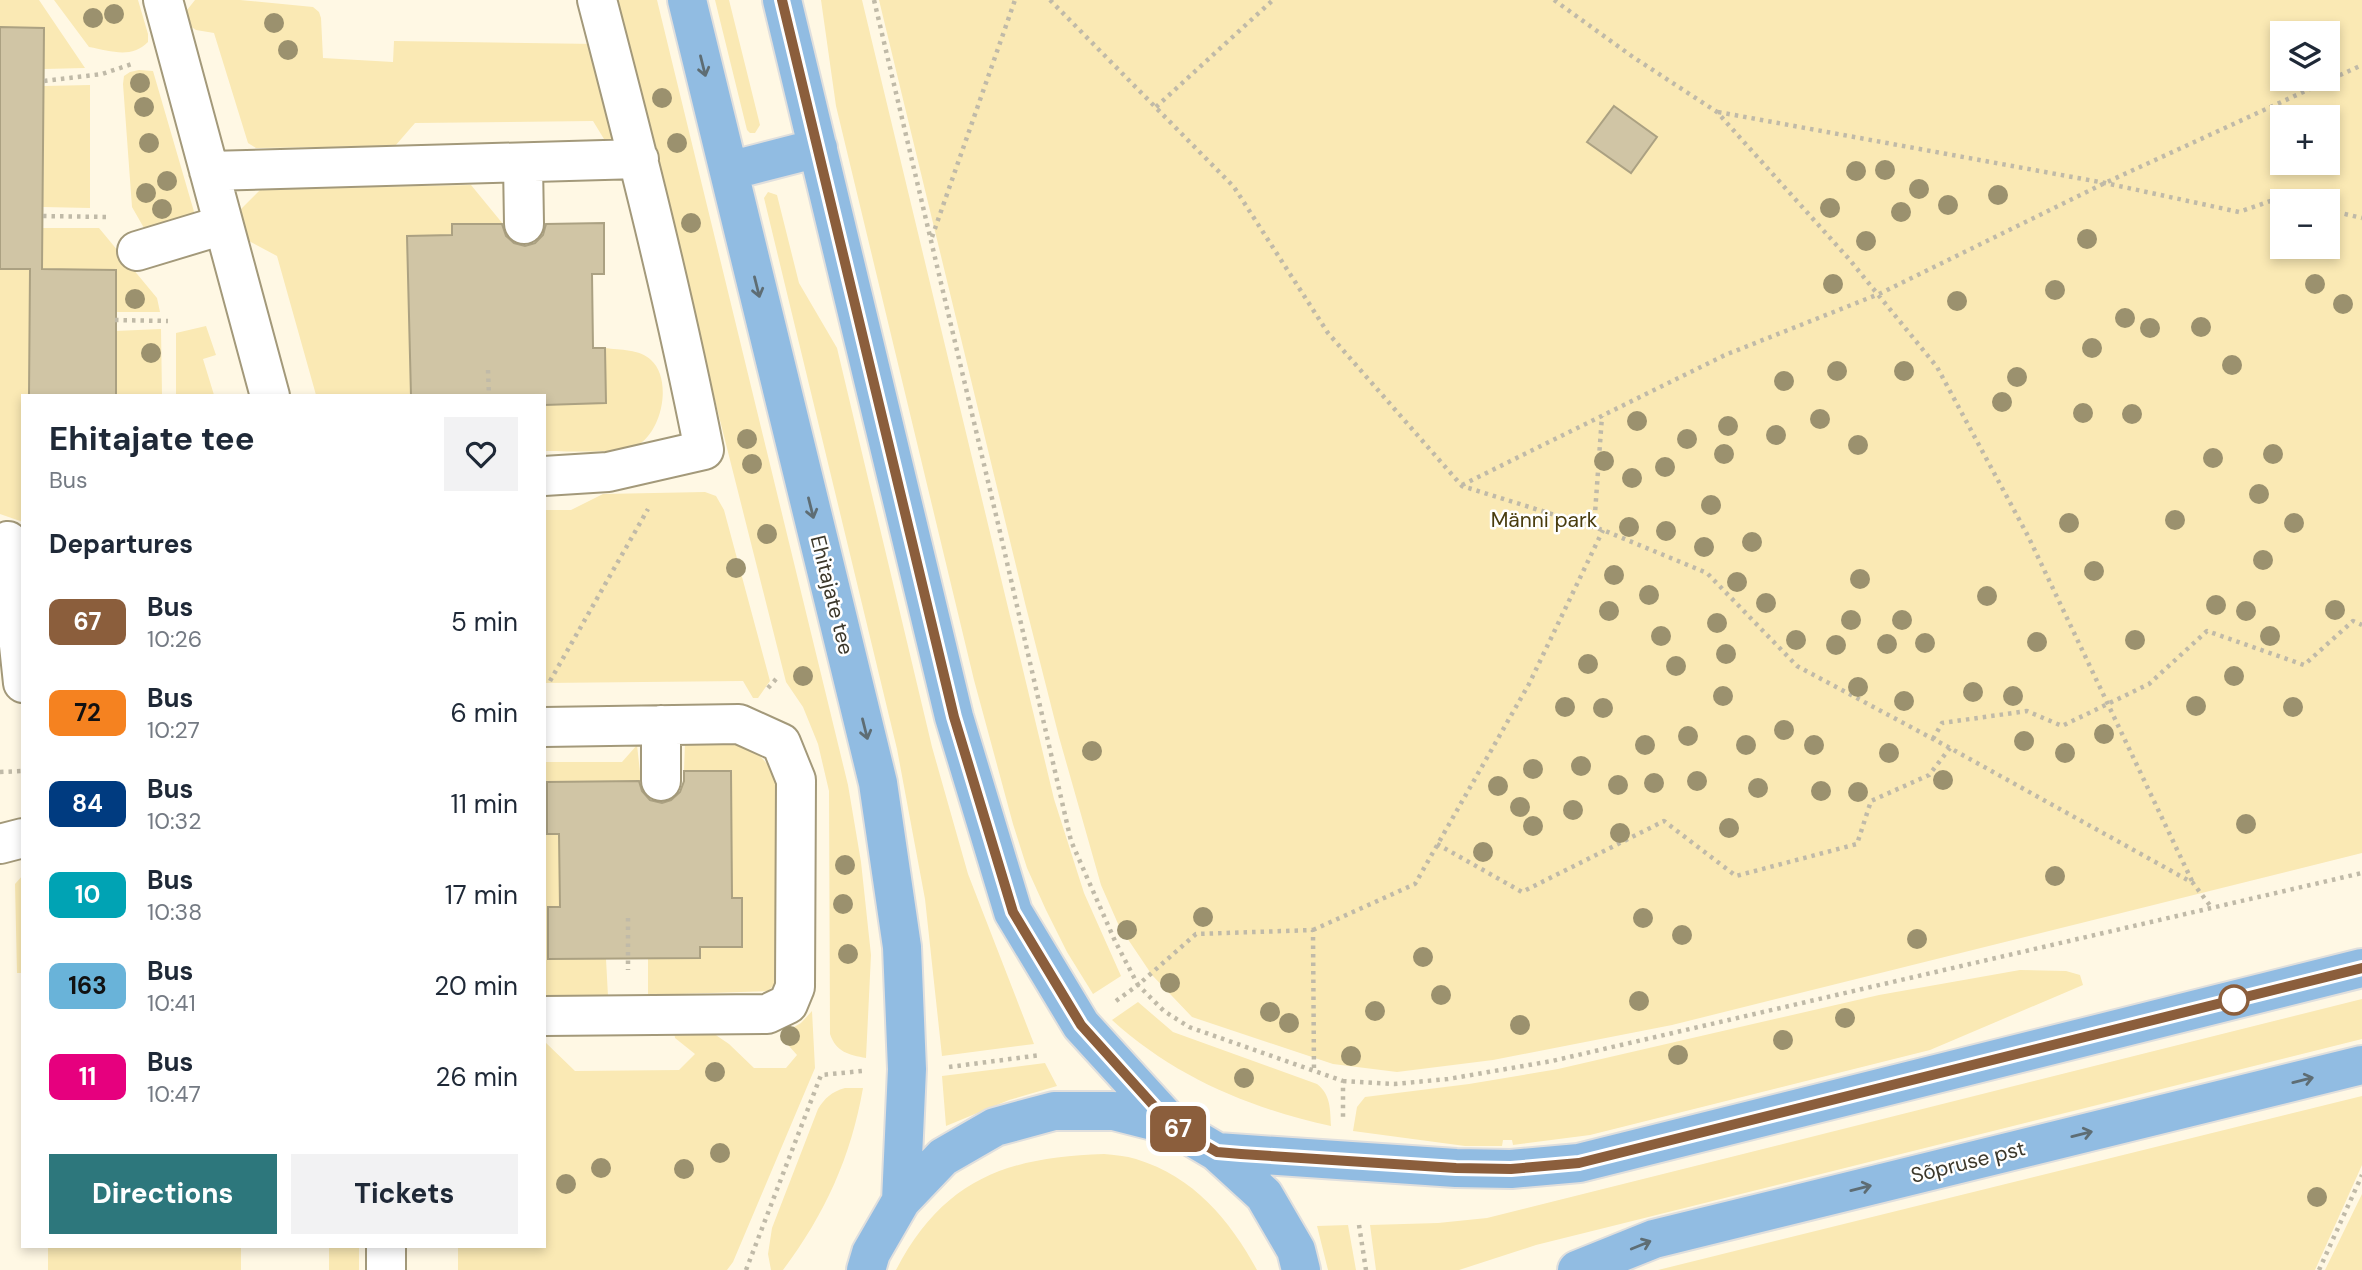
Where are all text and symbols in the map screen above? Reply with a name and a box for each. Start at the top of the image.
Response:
map controls [2270,21,2340,259]
button: layers [2270,21,2340,91]
one-way arrow [697,54,711,77]
button: + [2270,105,2340,175]
button: − [2270,189,2340,259]
one-way arrow [751,275,764,298]
text: Ehitajate tee [49,417,255,460]
button: heart [444,417,518,491]
text: Bus [49,465,88,495]
one-way arrow [805,497,818,519]
park label: Männi park [1491,506,1598,534]
text: Departures [49,527,193,561]
street label: Ehitajate tee [804,532,860,658]
text: Bus [147,590,193,624]
text: 5 min [451,605,518,639]
text: 67 [74,606,101,637]
text: 10:26 [147,624,202,654]
text: Bus [147,681,193,715]
text: 6 min [450,696,518,730]
text: 72 [74,697,101,728]
text: 10:27 [147,715,200,745]
one-way arrow [859,718,872,740]
text: Bus [147,772,193,806]
text: 11 min [451,787,518,821]
text: 84 [72,788,103,819]
text: 10:32 [147,806,201,836]
text: Bus [147,863,193,897]
text: 17 min [445,878,518,912]
text: 10 [75,879,100,910]
text: 10:38 [147,897,202,927]
text: Bus [147,954,193,988]
text: 20 min [434,969,518,1003]
text: 163 [68,970,107,1001]
unlabelled marker [2219,985,2249,1015]
text: 10:41 [147,988,196,1018]
text: Bus [147,1045,193,1079]
text: 26 min [435,1060,518,1094]
text: 11 [79,1061,96,1092]
one-way arrow [2291,1073,2314,1086]
text: 10:47 [147,1079,201,1109]
line badge: 67 [1146,1106,1210,1152]
text: 67 [1164,1113,1192,1144]
one-way arrow [2070,1127,2093,1140]
street label: Sõpruse pst [1908,1134,2028,1190]
button: Directions [49,1154,277,1234]
button: Tickets [291,1154,518,1234]
one-way arrow [1849,1181,1872,1194]
one-way arrow [1629,1237,1651,1250]

